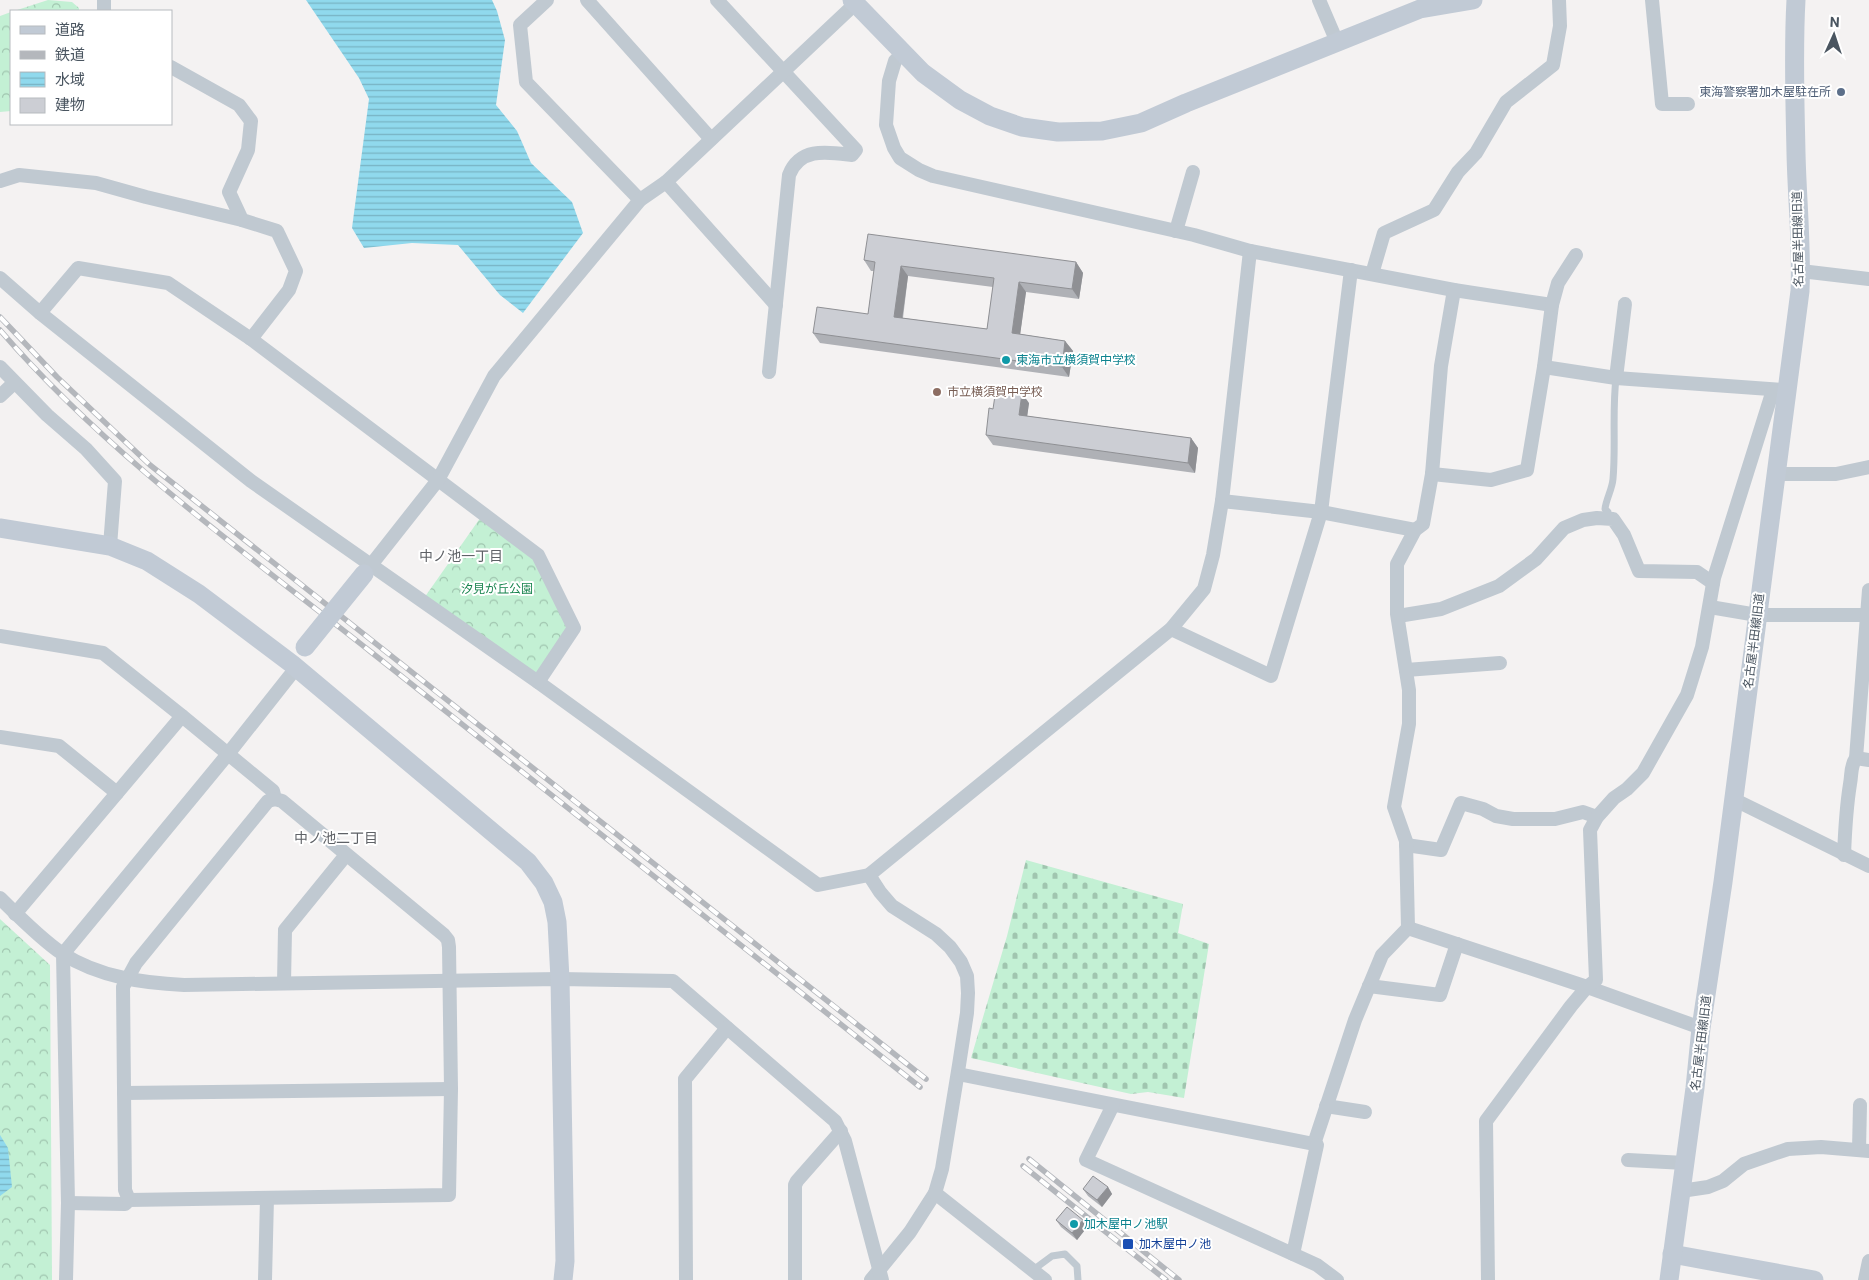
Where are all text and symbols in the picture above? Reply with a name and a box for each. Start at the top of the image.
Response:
legend [10,10,172,125]
north arrow [1809,10,1859,60]
text: N [1829,14,1840,30]
text: 道路 [55,21,85,39]
text: 鉄道 [55,46,85,64]
text: 水域 [55,71,85,89]
place label: 東海警察署加木屋駐在所 [1699,85,1831,99]
marker: 東海警察署加木屋駐在所 [1835,86,1847,98]
text: 建物 [55,96,85,114]
street label: 名古屋半田線旧道 [1790,191,1806,287]
place label: 東海市立横須賀中学校 [1016,353,1136,367]
marker: 東海市立横須賀中学校 [1000,354,1012,366]
place label: 市立横須賀中学校 [947,385,1043,399]
marker: 市立横須賀中学校 [931,386,943,398]
district label: 中ノ池一丁目 [419,548,503,564]
park label: 汐見が丘公園 [461,582,533,596]
street label: 名古屋半田線旧道 [1741,592,1767,690]
district label: 中ノ池二丁目 [294,830,378,846]
street label: 名古屋半田線旧道 [1688,994,1714,1092]
place label: 加木屋中ノ池駅 [1084,1217,1168,1231]
marker: 加木屋中ノ池駅 [1068,1218,1080,1230]
marker: 加木屋中ノ池 [1121,1237,1135,1251]
place label: 加木屋中ノ池 [1139,1237,1211,1251]

